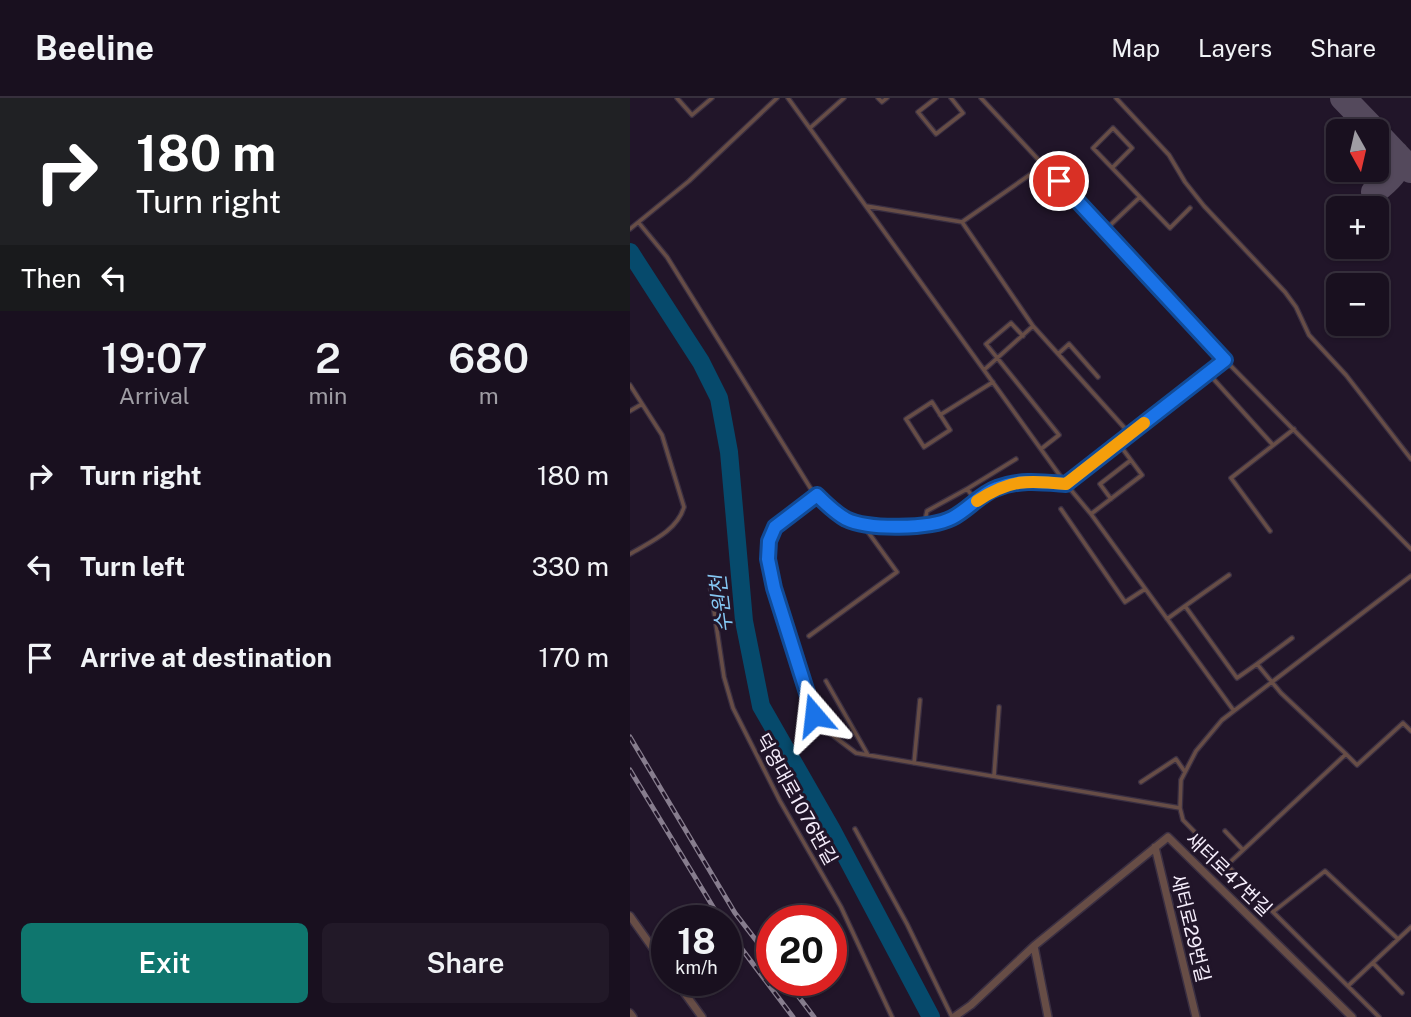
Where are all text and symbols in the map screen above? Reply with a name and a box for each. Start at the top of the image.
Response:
text: Beeline [35,29,154,67]
text: Map [1111,34,1160,62]
text: Layers [1198,34,1272,62]
text: Share [1310,34,1376,62]
north arrow [1326,119,1390,182]
map controls [1326,119,1389,336]
text: 180 m [136,124,276,182]
icon: right [21,126,112,217]
pin [1029,151,1089,211]
icon: arrive [1040,162,1078,200]
text: Turn right [136,183,281,220]
button: + [1326,196,1389,259]
icon: left [95,259,133,297]
text: Then [21,263,81,294]
button: − [1326,273,1389,336]
text: 19:07 [101,333,207,382]
text: 2 [315,333,341,382]
text: 680 [448,333,529,382]
text: Arrival [119,382,190,409]
text: min [308,382,347,409]
text: m [479,382,499,409]
icon: right [21,457,59,495]
text: Turn right [80,460,202,491]
text: 180 m [537,460,609,491]
icon: left [21,548,59,586]
text: Turn left [80,551,185,582]
text: 330 m [532,551,609,582]
water label: 수원천 [705,571,737,634]
icon: arrive [21,639,59,677]
text: Arrive at destination [80,642,332,673]
text: 170 m [539,642,609,673]
position arrow [777,678,851,752]
street label: 덕영대로1076번길 [752,729,842,869]
street label: 새터로47번길 [1182,828,1276,920]
street label: 새터로29번길 [1167,872,1215,984]
speed limit sign: 20 [756,905,847,996]
text: 18 [677,921,716,962]
button: Exit [21,923,308,1003]
button: Share [322,923,609,1003]
text: km/h [675,957,718,978]

